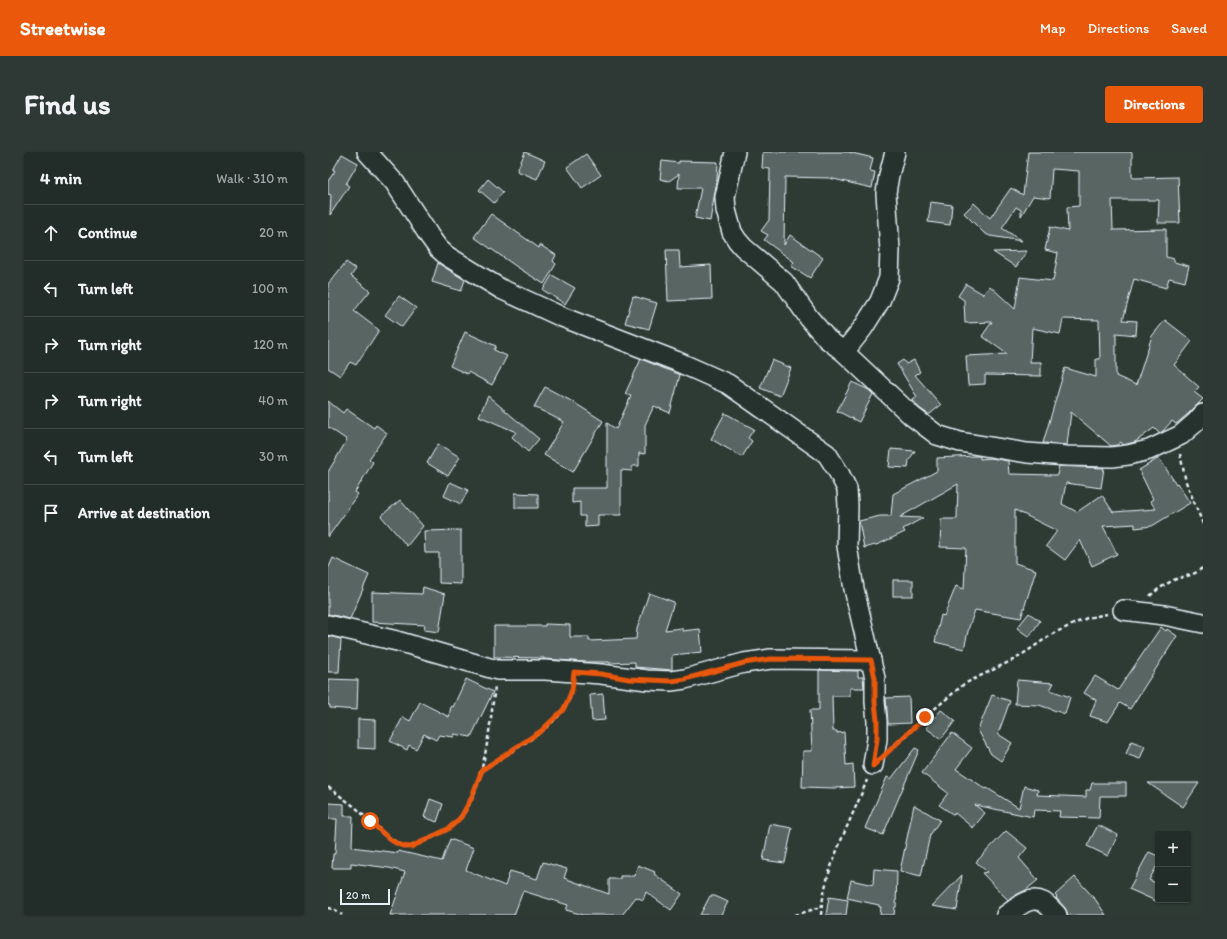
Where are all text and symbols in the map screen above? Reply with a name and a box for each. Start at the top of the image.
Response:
text: Streetwise [20,17,106,40]
text: Map [1040,20,1066,37]
text: Directions [1088,20,1149,37]
text: Saved [1171,20,1207,37]
button: Directions [1105,86,1203,123]
text: Find us [24,87,111,121]
text: 4 min [40,168,82,188]
text: Walk · 310 m [216,171,288,186]
icon: ahead [40,222,62,244]
text: Continue [78,224,137,242]
text: 20 m [259,225,288,240]
icon: left [40,278,62,300]
text: Turn left [78,280,133,298]
text: 100 m [252,281,288,296]
icon: right [40,334,62,356]
text: Turn right [78,336,142,354]
text: 120 m [253,337,288,352]
icon: right [40,390,62,412]
text: Turn right [78,392,142,410]
text: 40 m [258,393,288,408]
icon: left [40,446,62,468]
text: Turn left [78,448,133,466]
text: 30 m [259,449,288,464]
icon: arrive [40,502,62,524]
text: Arrive at destination [78,504,210,522]
route end [916,708,934,726]
route start [361,812,379,830]
map controls [1155,831,1191,903]
button: + [1155,831,1191,867]
button: − [1155,867,1191,903]
scale bar [340,887,390,906]
text: 20 m [346,889,370,902]

